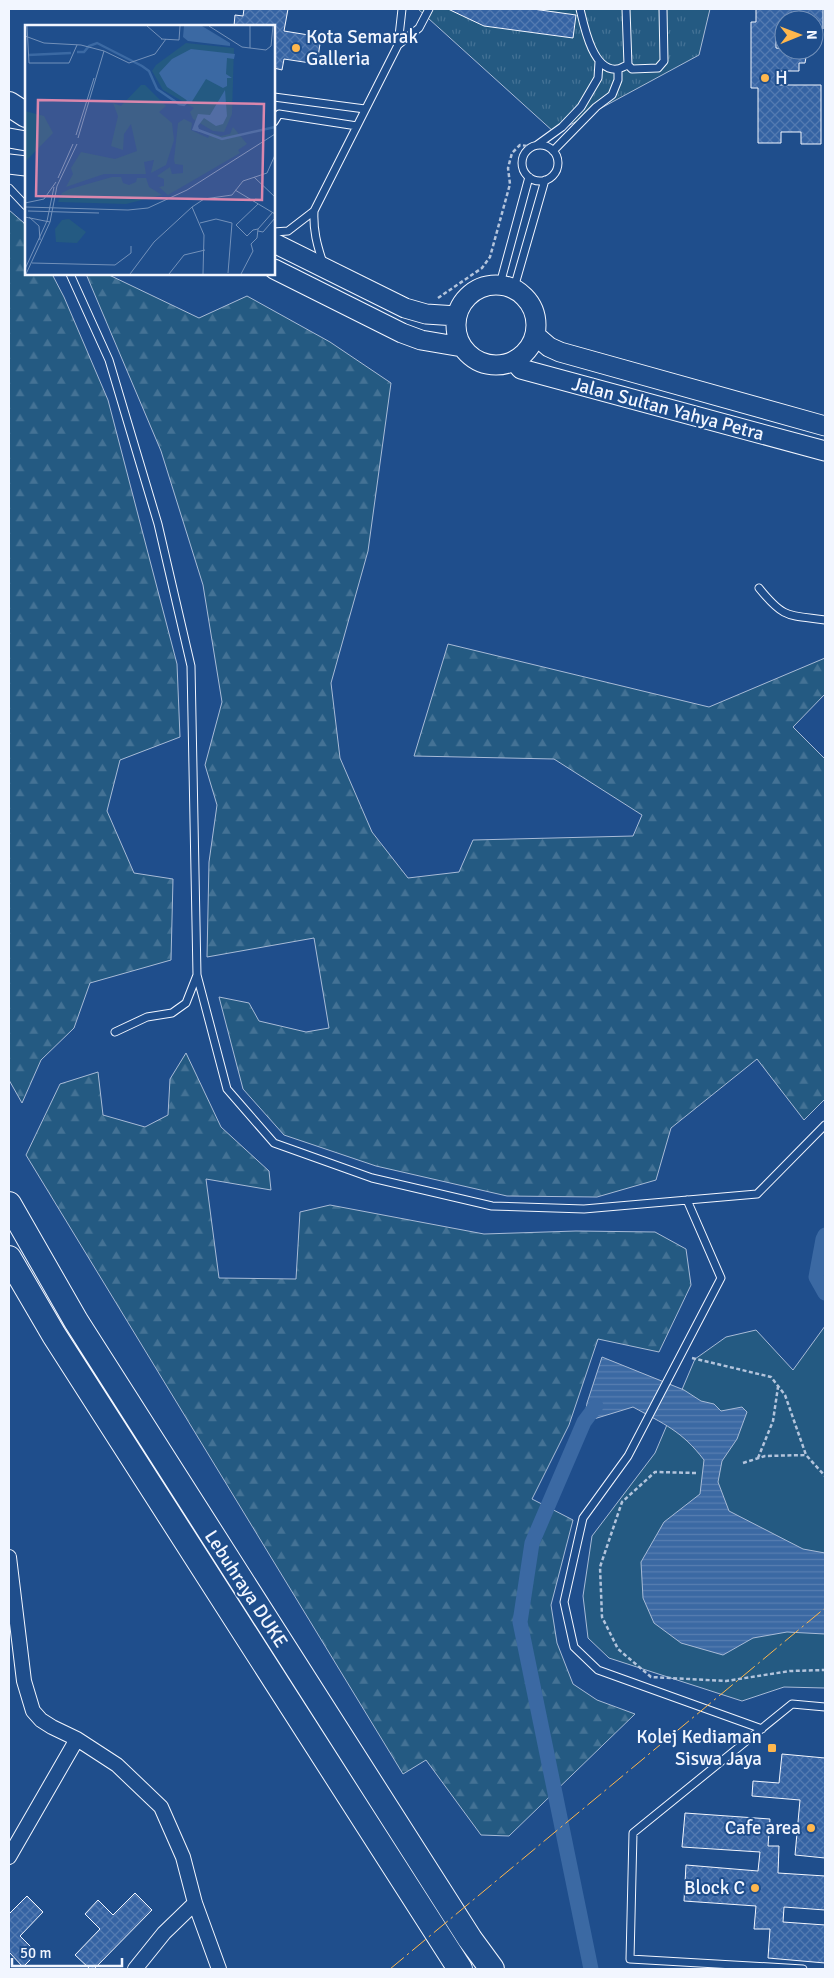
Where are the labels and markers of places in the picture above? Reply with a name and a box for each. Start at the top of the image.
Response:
place label: Kota Semarak Galleria [306,25,419,71]
marker: Kota Semarak Galleria [290,42,302,54]
place label: H [775,66,788,90]
marker: H [759,72,771,84]
place label: Kolej Kediaman Siswa Jaya [636,1725,762,1771]
marker: Kolej Kediaman Siswa Jaya [766,1742,778,1754]
place label: Cafe area [725,1816,801,1840]
marker: Cafe area [805,1822,817,1834]
place label: Block C [684,1876,745,1900]
marker: Block C [749,1882,761,1894]

